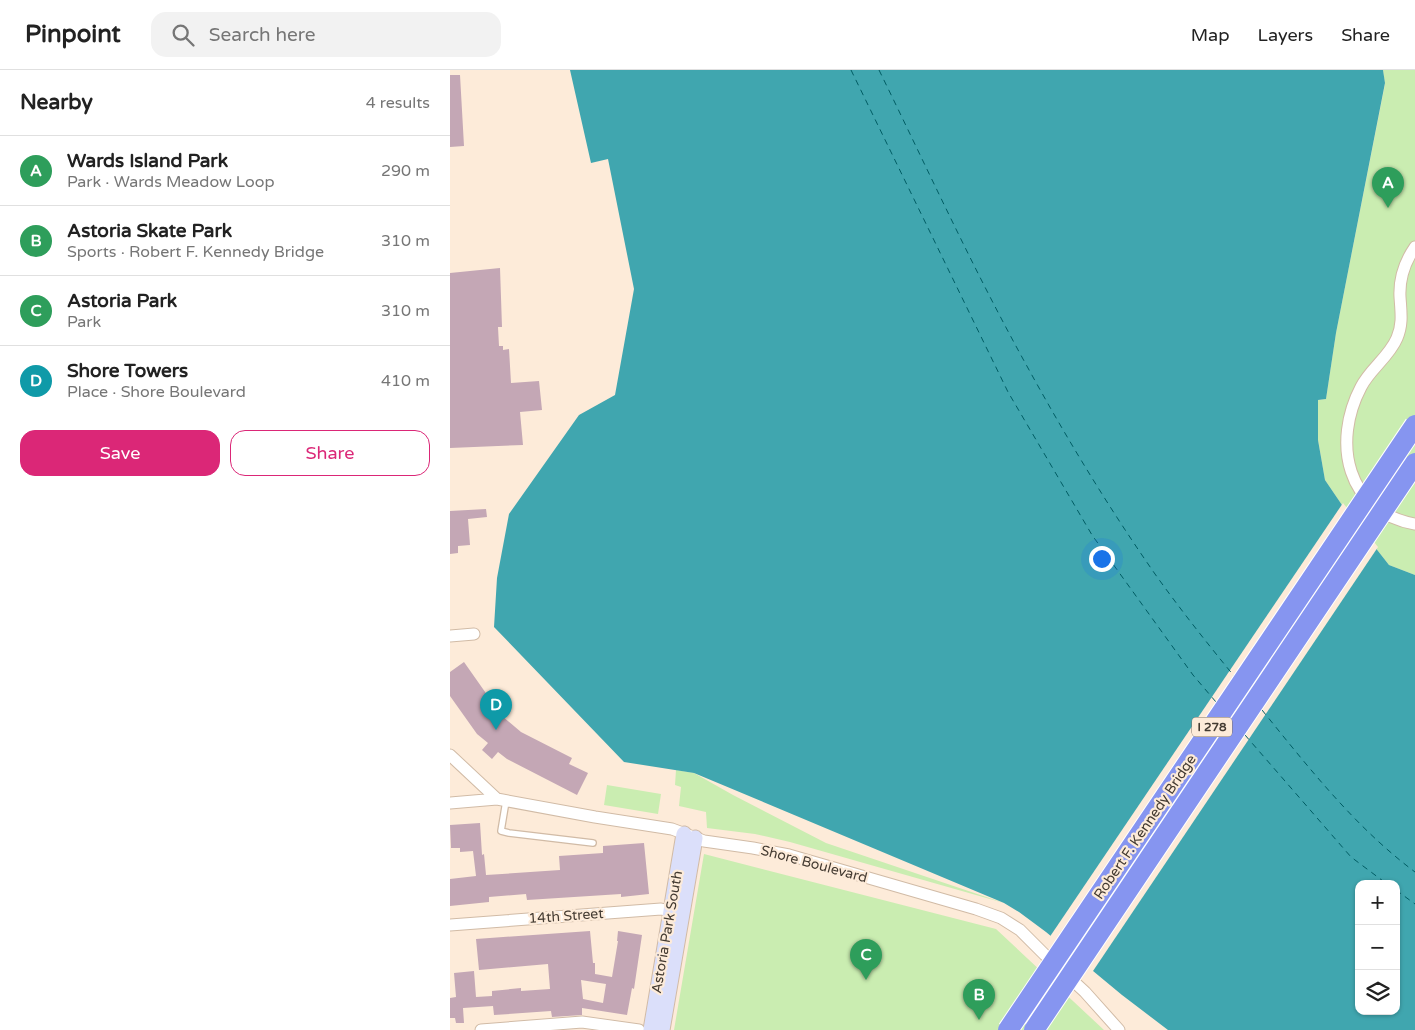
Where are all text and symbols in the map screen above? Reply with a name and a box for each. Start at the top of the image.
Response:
search box [151,12,501,57]
text: Pinpoint [25,20,121,49]
icon: search [169,21,197,49]
text: Search here [209,24,316,46]
text: Map [1191,24,1230,46]
text: Layers [1258,24,1313,46]
text: Share [1341,24,1390,46]
text: Nearby [20,90,93,115]
text: 4 results [366,93,430,113]
text: Wards Island Park [67,150,228,172]
text: A [30,161,42,181]
text: 290 m [381,161,430,181]
pin: A [1372,167,1404,208]
text: Park · Wards Meadow Loop [67,172,275,192]
text: Astoria Skate Park [67,220,232,242]
text: B [30,231,42,251]
text: 310 m [381,231,430,251]
text: Sports · Robert F. Kennedy Bridge [67,242,324,262]
text: Astoria Park [67,290,177,312]
text: C [30,301,42,321]
text: 310 m [381,301,430,321]
text: Park [67,312,101,332]
text: Shore Towers [67,360,188,382]
text: D [30,371,42,391]
text: 410 m [381,371,430,391]
text: Place · Shore Boulevard [67,382,246,402]
button: Save [20,430,220,476]
button: Share [230,430,430,476]
your location [1089,546,1115,572]
pin: D [480,689,512,730]
road number: I 278 [1192,718,1232,736]
street label: Robert F. Kennedy Bridge [1090,751,1200,903]
street label: Shore Boulevard [759,842,869,886]
street label: Astoria Park South [648,869,686,995]
map controls [1355,880,1400,1015]
button: + [1355,880,1400,925]
street label: 14th Street [528,905,605,927]
button: − [1355,925,1400,970]
pin: C [850,939,882,980]
button: layers [1355,970,1400,1015]
pin: B [963,979,995,1020]

